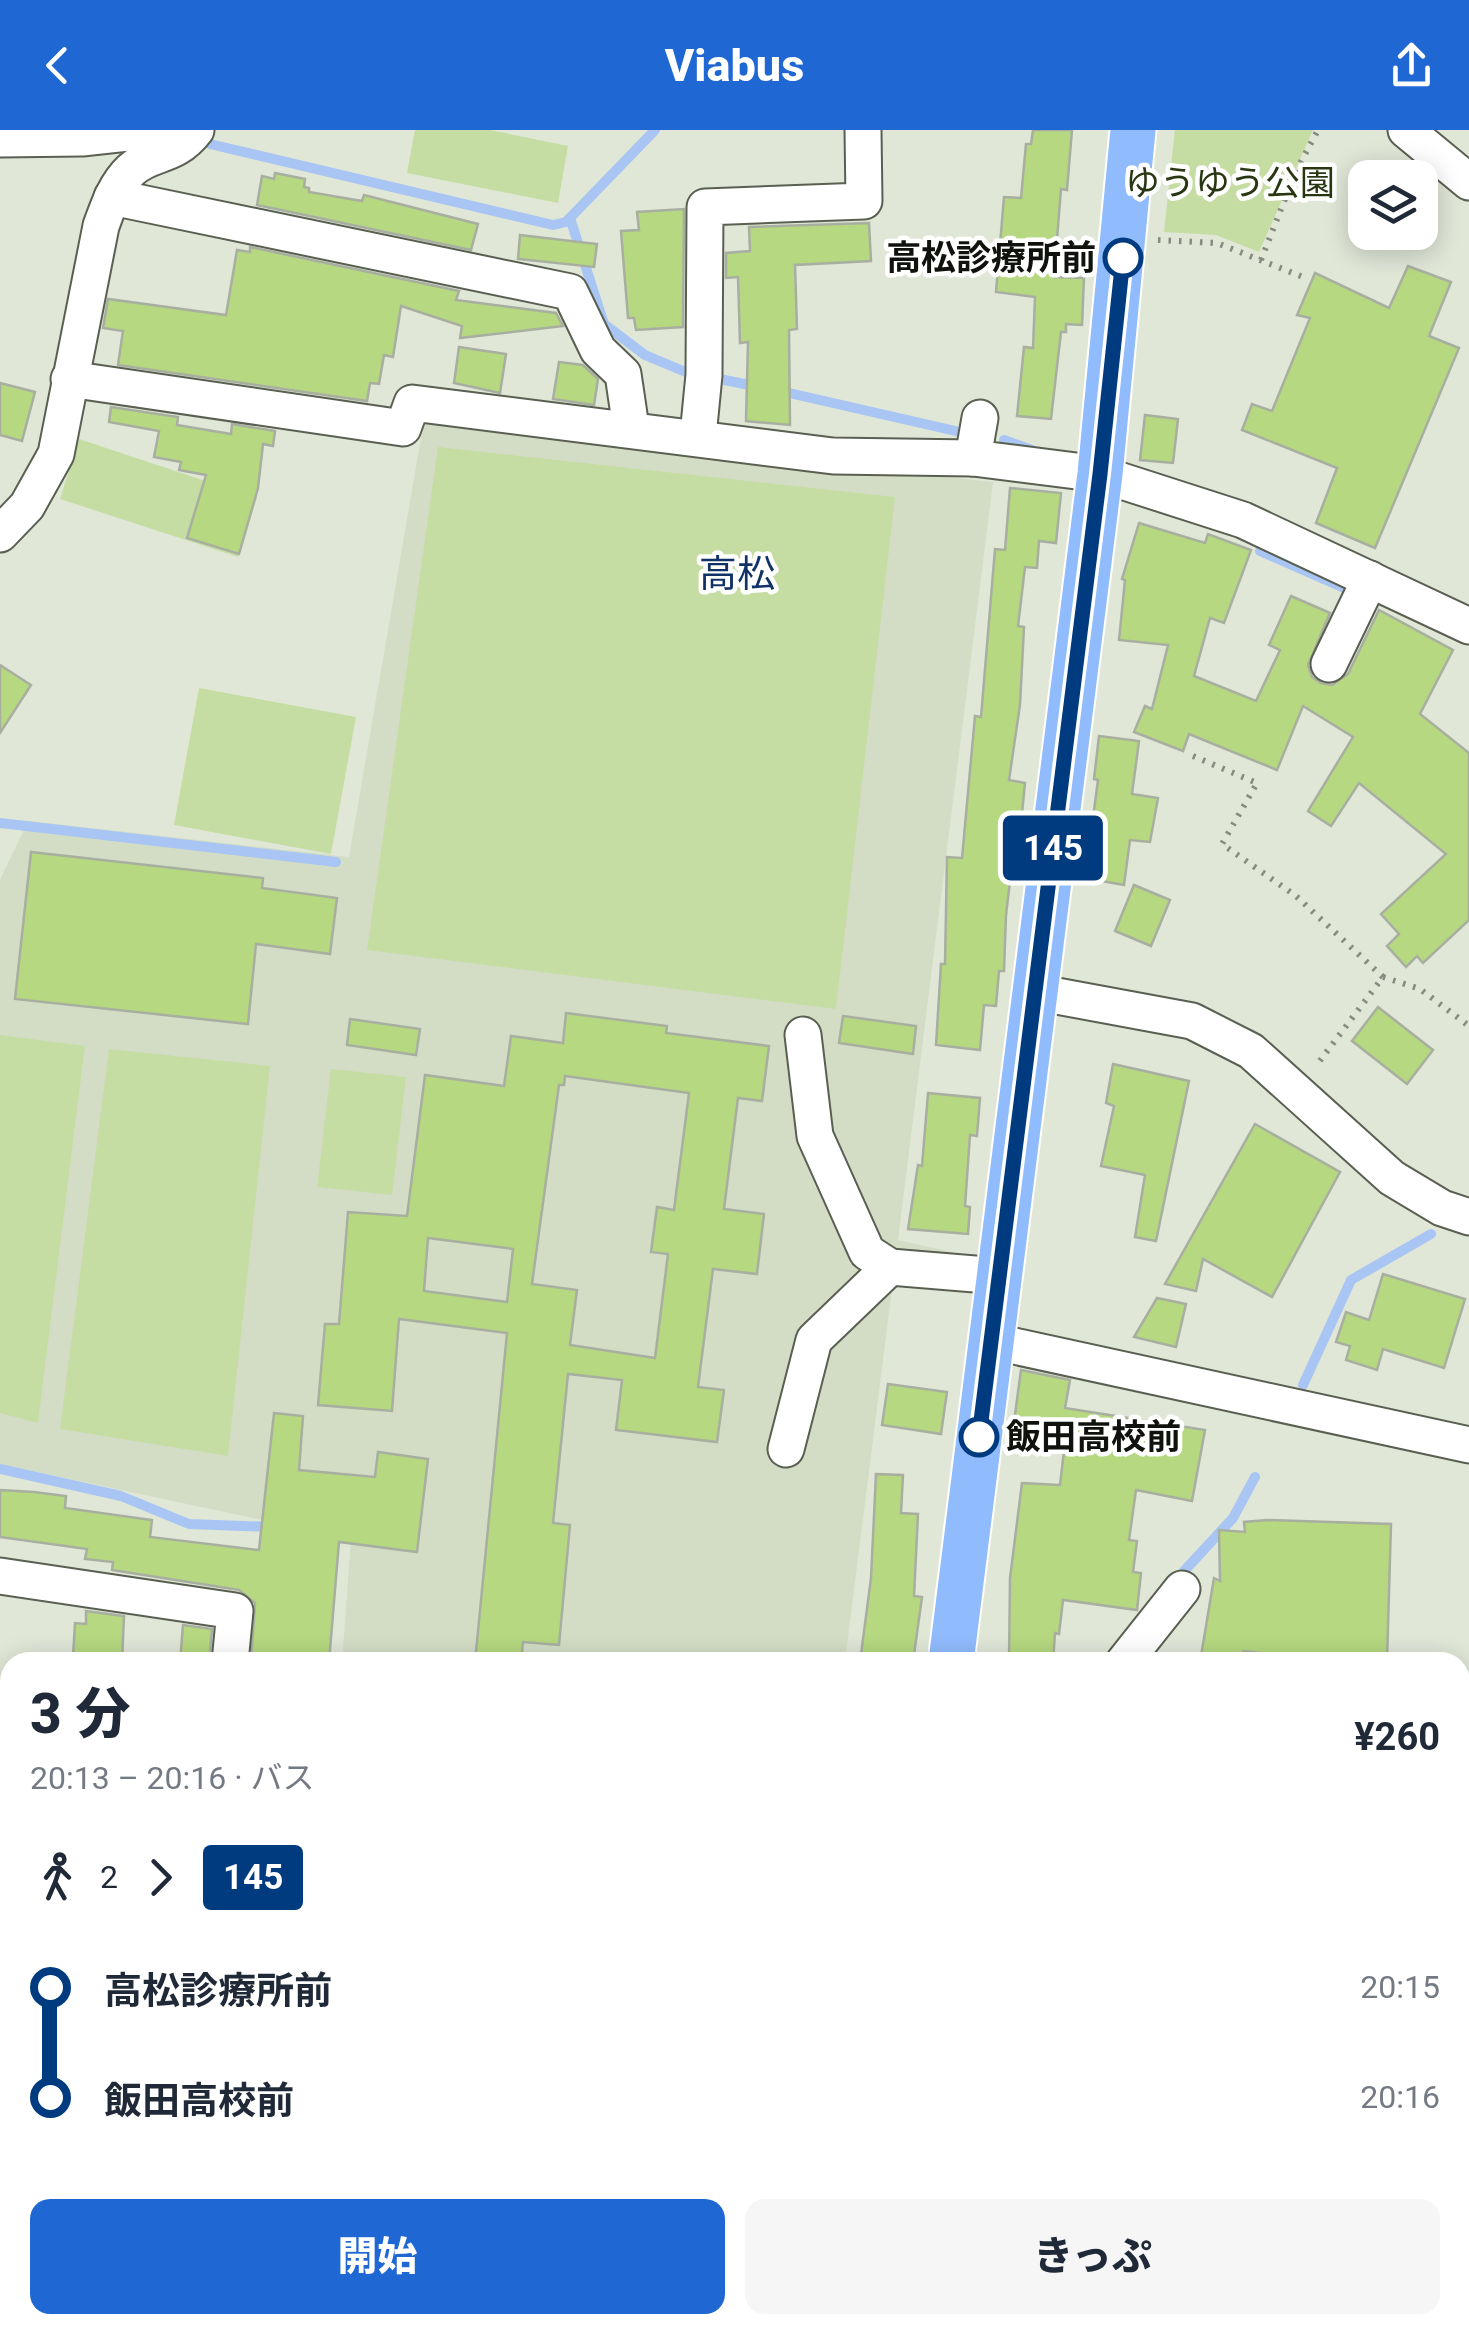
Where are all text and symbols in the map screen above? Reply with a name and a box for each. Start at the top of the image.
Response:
icon: back [30,38,85,93]
icon: share [1384,38,1439,93]
text: Viabus [665,39,804,92]
map controls [1348,160,1438,250]
button: layers [1348,160,1438,250]
park label: ゆうゆう公園 [1125,163,1335,204]
place label: 高松診療所前 [886,238,1096,279]
marker: 高松診療所前 [1104,239,1142,277]
district label: 高松 [699,552,775,596]
line badge: 145 [996,816,1110,880]
text: 145 [1023,828,1083,869]
place label: 飯田高校前 [1006,1417,1181,1458]
marker: 飯田高校前 [960,1418,998,1456]
text: 3 分 [30,1682,130,1746]
text: ¥260 [1354,1715,1440,1759]
text: 20:13 – 20:16 · バス [30,1759,315,1797]
icon: walk [30,1850,85,1905]
icon: forward [133,1850,188,1905]
text: 145 [223,1857,283,1898]
text: 2 [100,1858,118,1896]
text: 20:15 [1360,1968,1440,2006]
text: 高松診療所前 [104,1969,332,2013]
text: 20:16 [1360,2078,1440,2116]
text: 飯田高校前 [104,2079,294,2123]
button: 開始 [30,2199,725,2314]
button: きっぷ [745,2199,1440,2314]

